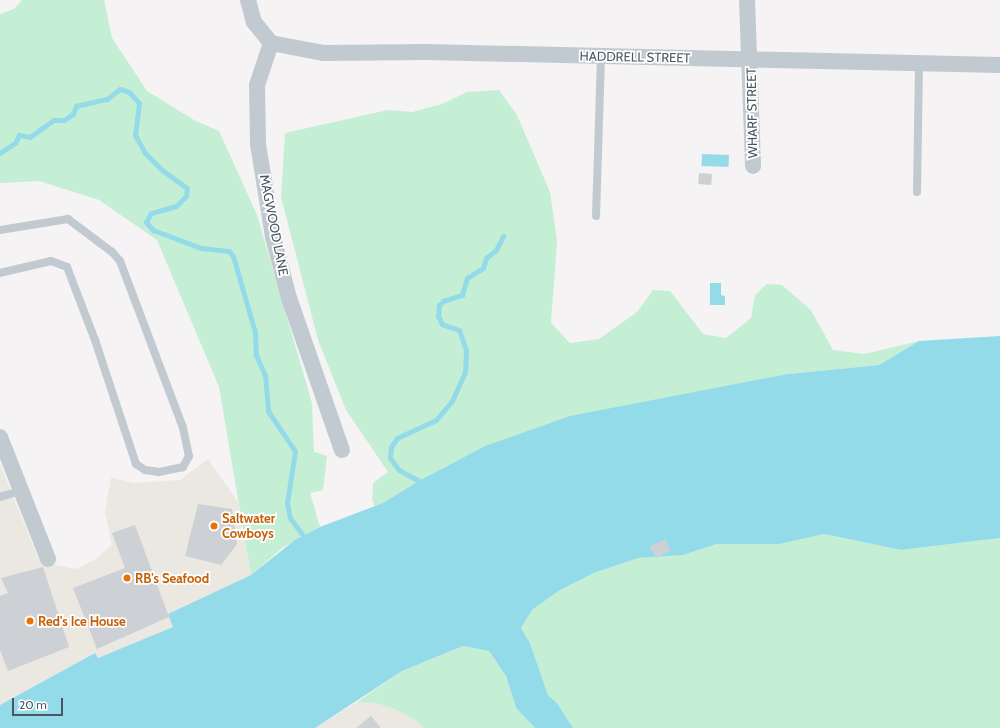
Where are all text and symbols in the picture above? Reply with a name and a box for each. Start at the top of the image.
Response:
street label: HADDRELL STREET [579,48,691,66]
street label: WHARF STREET [743,68,761,158]
street label: MAGWOOD LANE [257,173,291,277]
place label: Saltwater Cowboys [222,511,275,542]
marker: Saltwater Cowboys [209,521,219,531]
place label: RB's Seafood [135,570,209,586]
marker: RB's Seafood [122,573,132,583]
place label: Red's Ice House [38,613,126,629]
marker: Red's Ice House [25,616,35,626]
scale bar [14,690,65,716]
text: 20 m [19,697,47,712]

